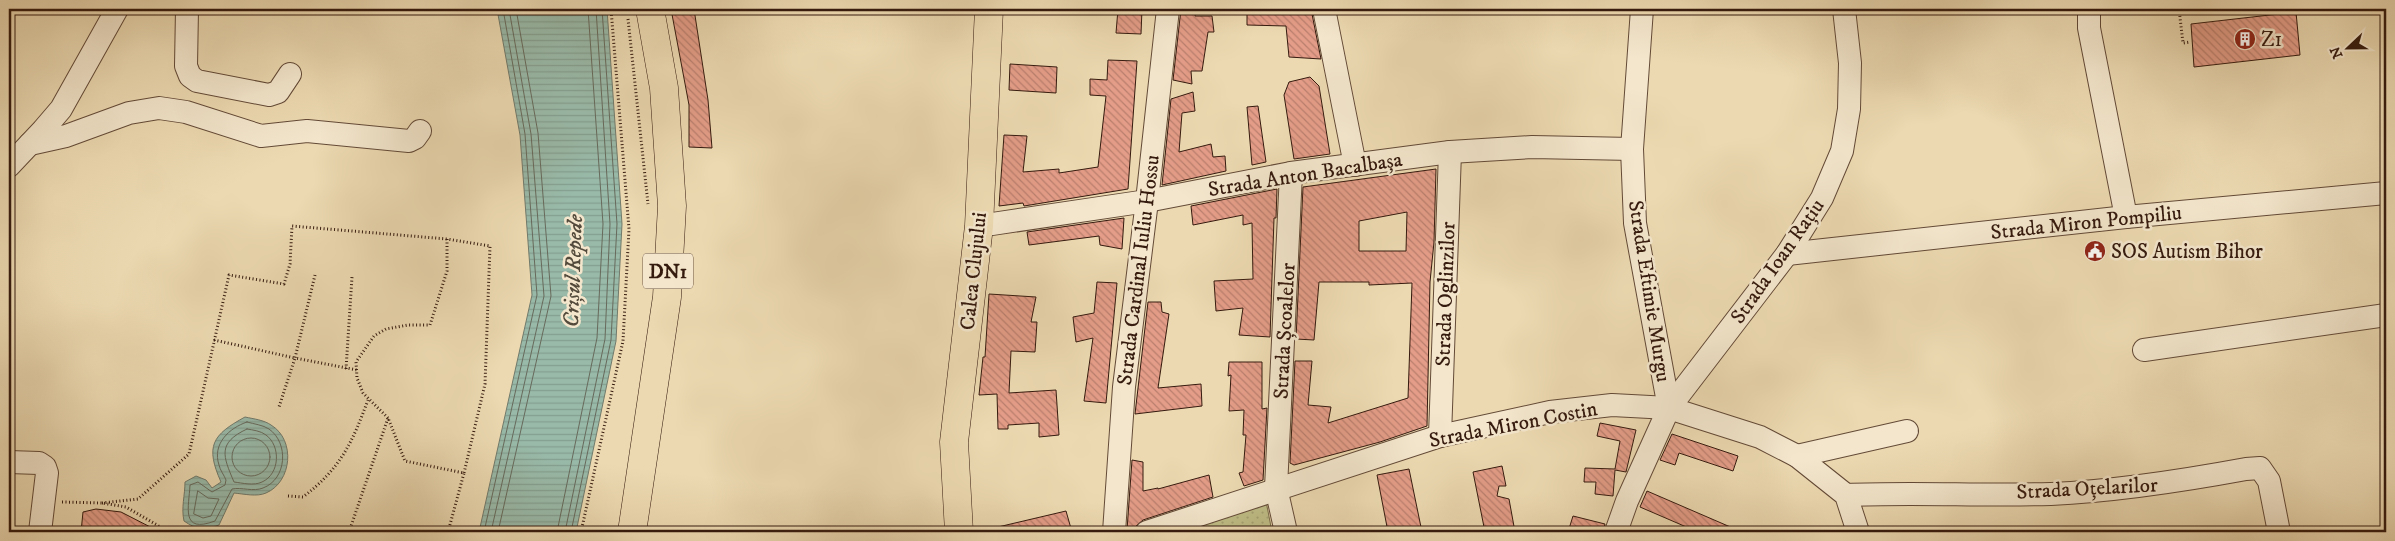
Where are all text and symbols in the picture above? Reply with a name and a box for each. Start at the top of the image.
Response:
north arrow [2322,22,2372,72]
building icon: Z1 [2233,27,2257,51]
place label: Z1 [2261,27,2282,53]
text: N [2326,43,2347,61]
street label: Strada Anton Bacalbașa [1206,147,1404,203]
street label: Strada Cardinal Iuliu Hossu [1112,153,1166,387]
street label: Strada Ioan Rațiu [1725,194,1830,329]
street label: Strada Eftimie Murgu [1622,198,1676,384]
street label: Strada Miron Pompiliu [1989,200,2183,246]
street label: Calea Clujului [955,211,993,331]
water label: Crișul Repede [558,214,589,328]
street label: Strada Oglinzilor [1430,221,1462,367]
public building icon: SOS Autism Bihor [2083,239,2107,263]
place label: SOS Autism Bihor [2111,239,2263,265]
road number: DN1 [643,254,693,288]
street label: Strada Școalelor [1268,262,1302,400]
street label: Strada Miron Costin [1427,396,1600,454]
street label: Strada Oțelarilor [2016,472,2158,506]

